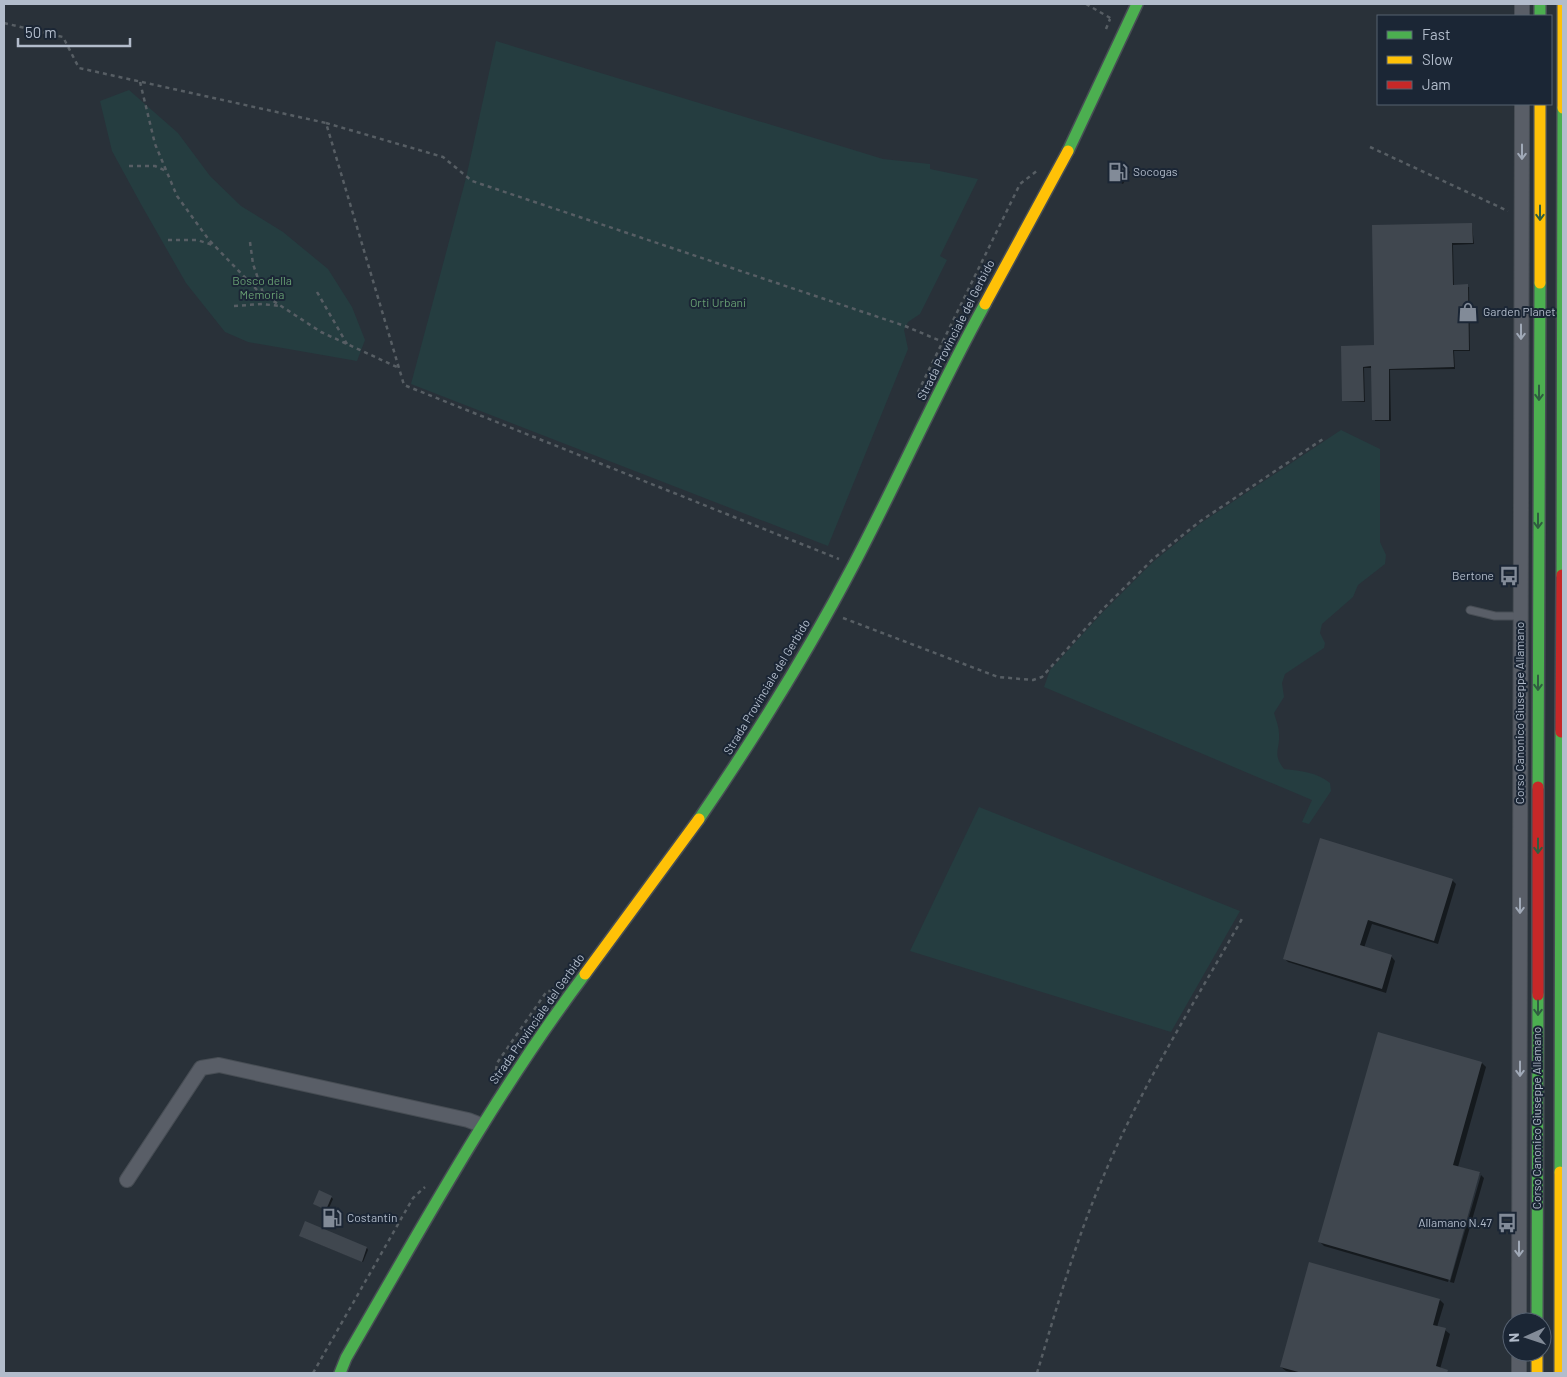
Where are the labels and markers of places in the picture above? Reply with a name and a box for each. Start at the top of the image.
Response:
fuel station icon: Socogas [1107,161,1129,183]
place label: Socogas [1133,164,1178,178]
shop icon: Garden Planet [1457,301,1479,323]
place label: Garden Planet [1483,304,1556,318]
bus stop icon: Bertone [1498,565,1520,587]
place label: Bertone [1452,568,1494,582]
fuel station icon: Costantin [321,1207,343,1229]
place label: Costantin [347,1210,397,1224]
bus stop icon: Allamano N.47 [1496,1212,1518,1234]
place label: Allamano N.47 [1418,1215,1492,1229]

